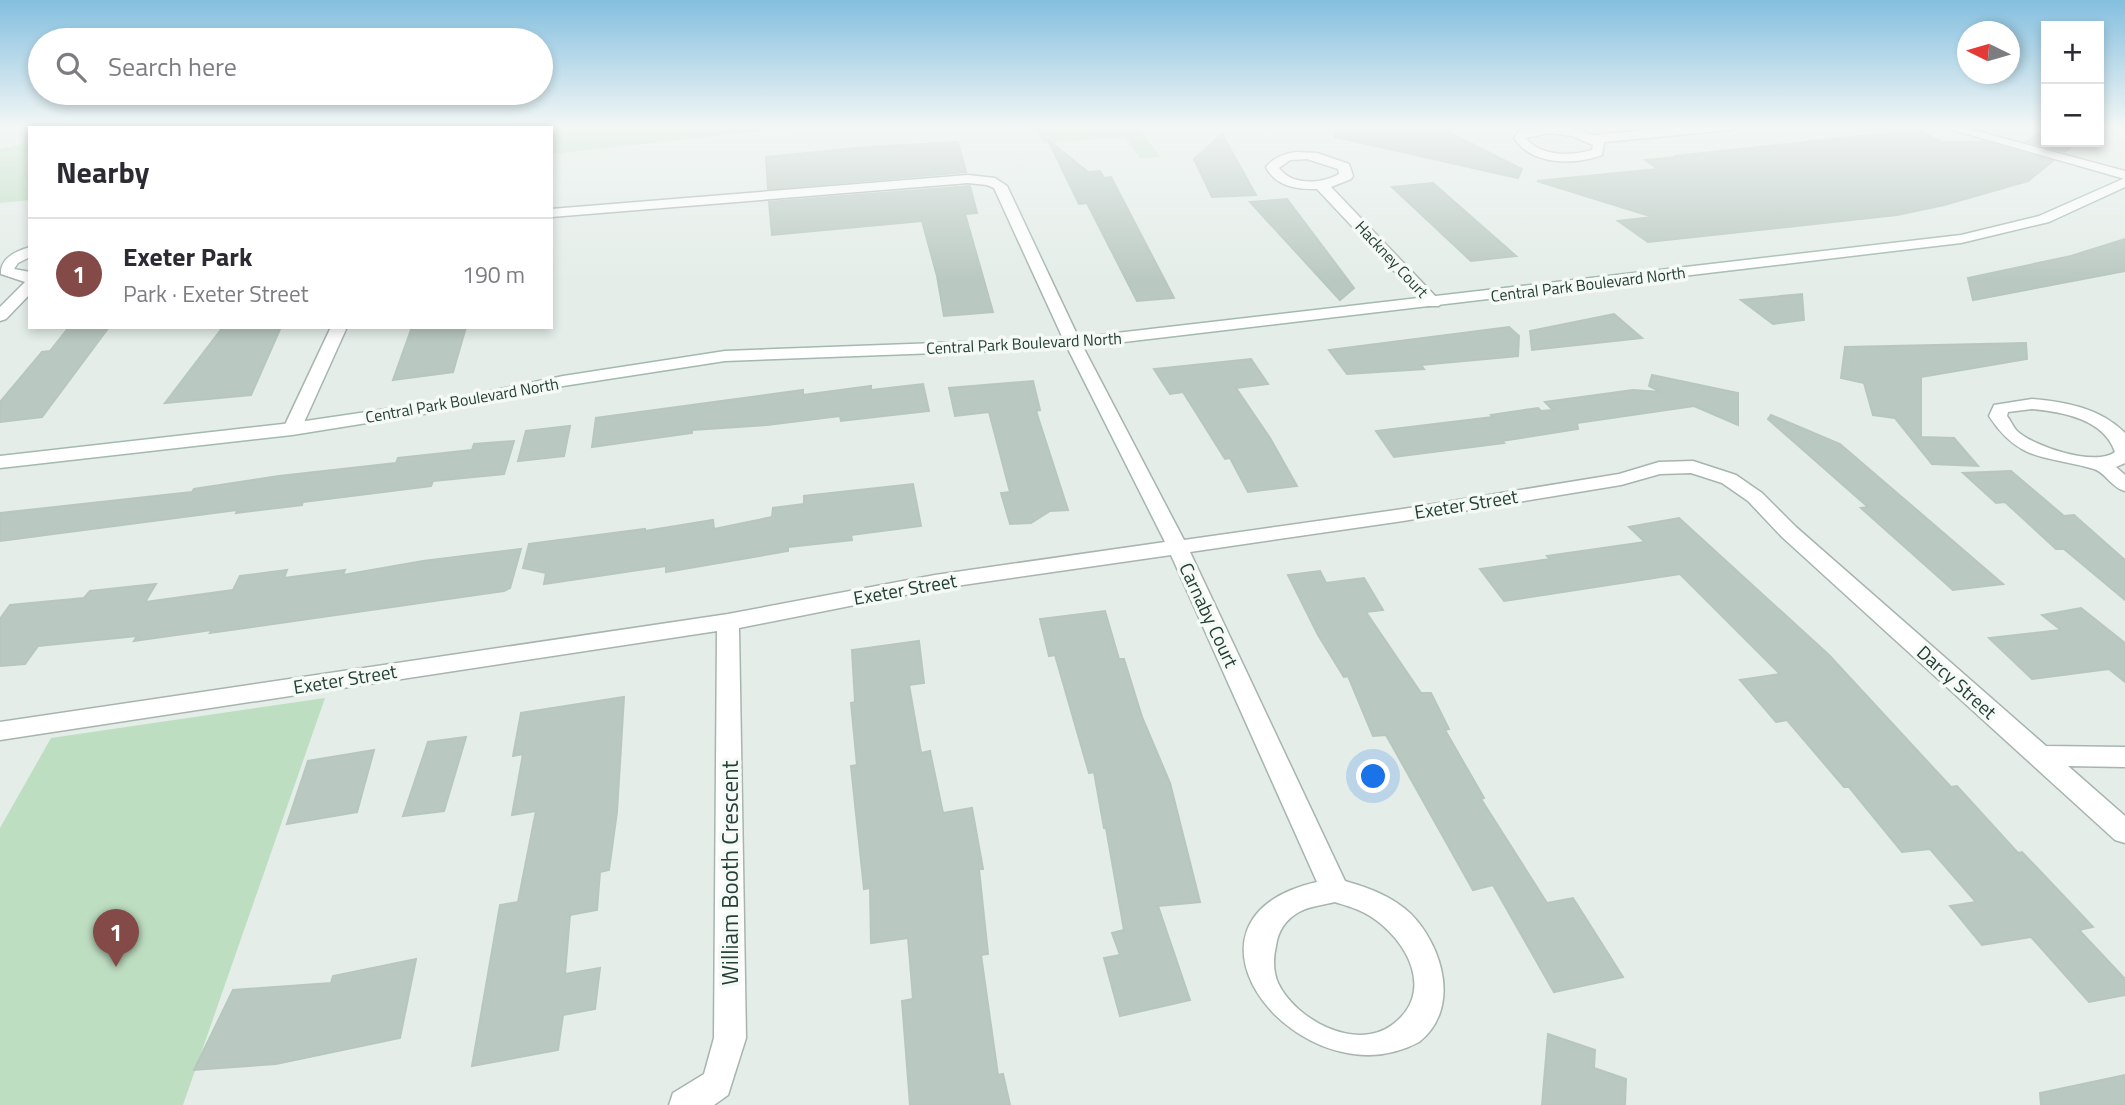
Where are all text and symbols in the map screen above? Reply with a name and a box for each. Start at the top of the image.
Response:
north arrow [1957,21,2020,84]
map controls [2041,21,2104,147]
button: + [2041,21,2104,84]
search box [28,28,553,105]
text: Search here [108,47,237,86]
icon: search [52,48,90,86]
button: − [2041,84,2104,147]
text: Nearby [56,149,149,195]
street label: Hackney Court [1350,215,1434,303]
text: Exeter Park [123,237,252,276]
text: 1 [73,257,85,292]
text: 190 m [462,257,525,292]
street label: Central Park Boulevard North [1489,260,1687,308]
text: Park · Exeter Street [123,276,309,311]
street label: Central Park Boulevard North [926,326,1122,360]
street label: Central Park Boulevard North [363,371,561,429]
street label: Exeter Street [1412,481,1520,526]
street label: Carnaby Court [1172,558,1247,672]
street label: Exeter Street [851,565,959,612]
street label: Darcy Street [1911,638,2004,726]
street label: Exeter Street [291,656,399,701]
your location [1356,759,1390,793]
street label: William Booth Crescent [712,760,747,986]
pin: 1 [93,909,139,967]

